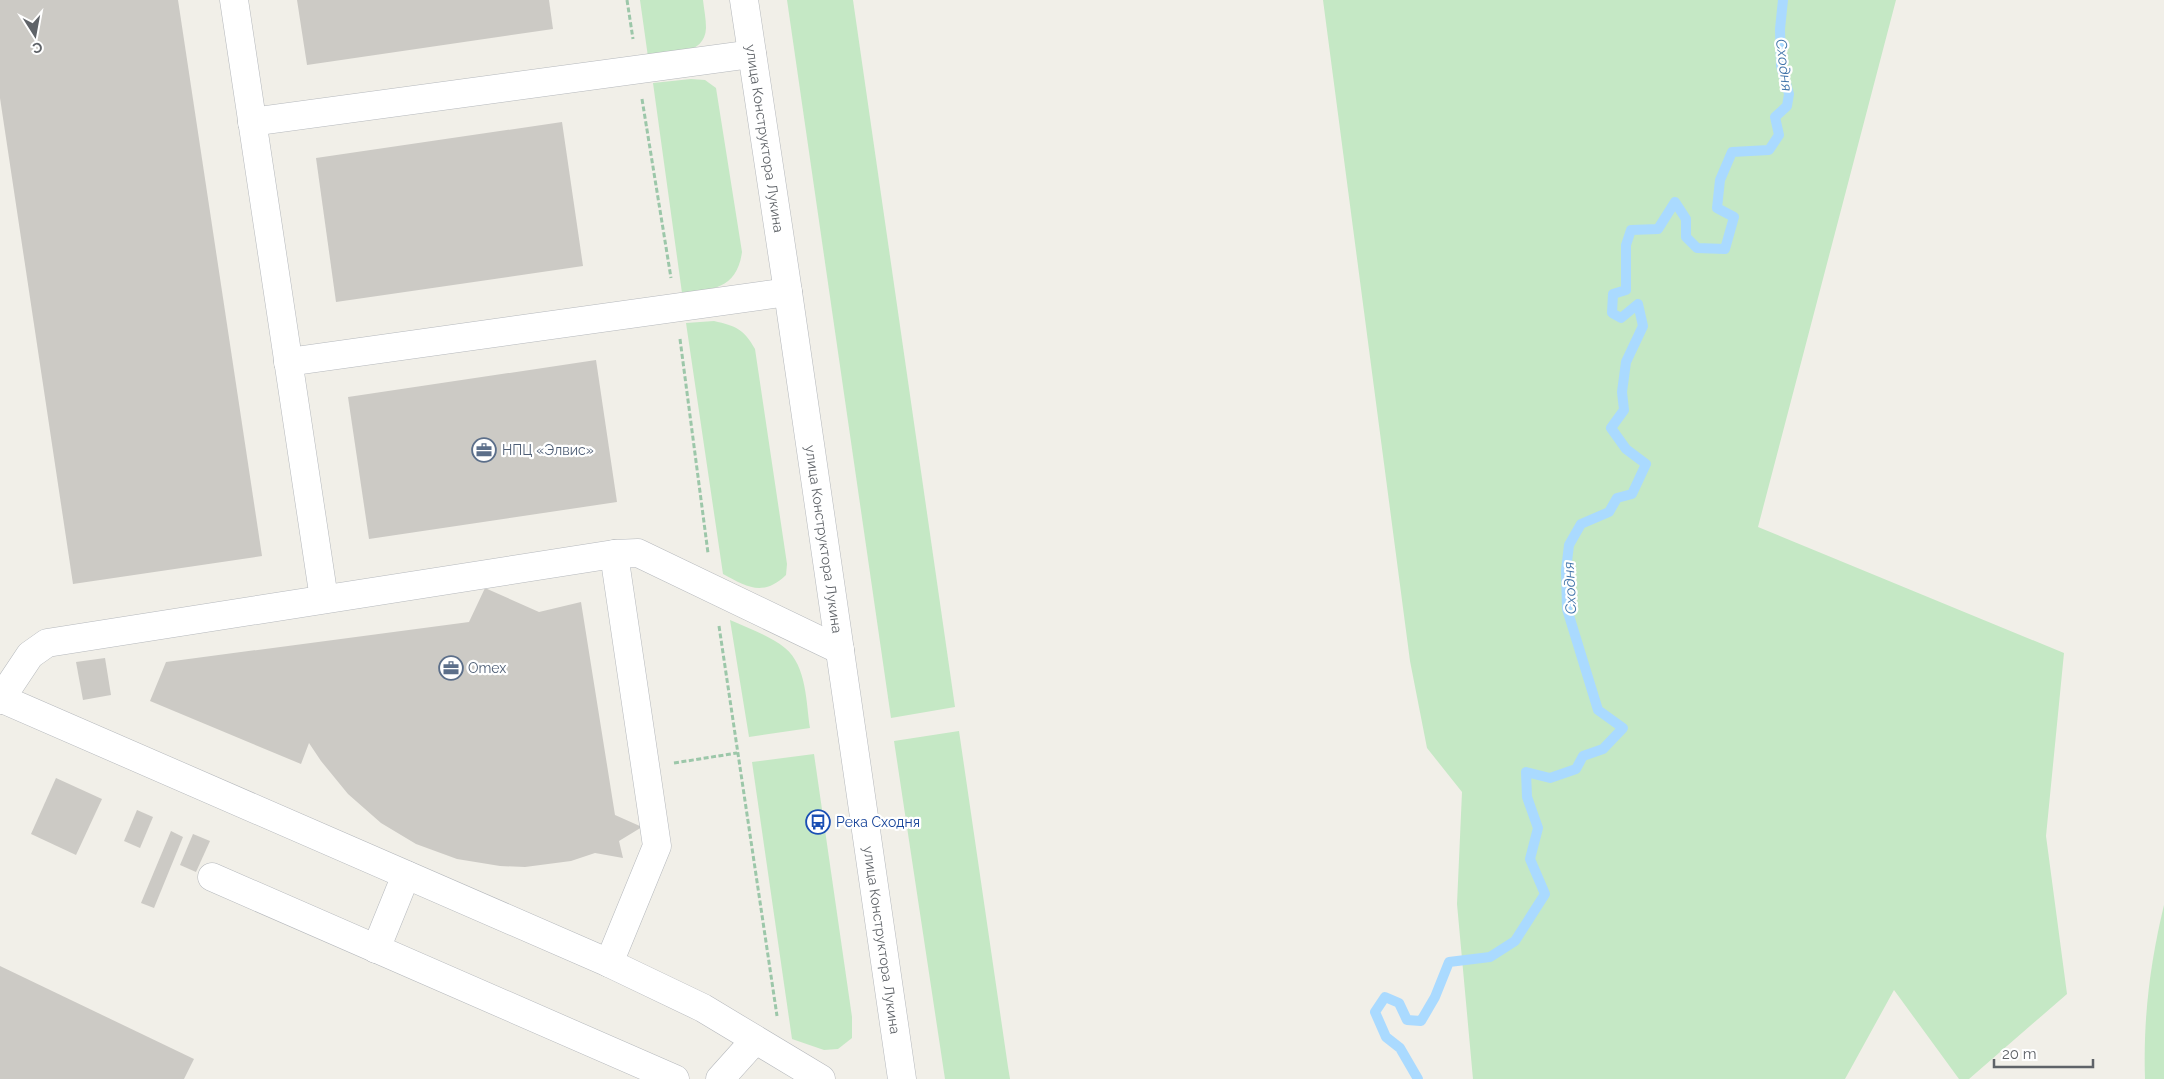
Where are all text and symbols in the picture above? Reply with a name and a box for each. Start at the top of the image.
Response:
north arrow [10,10,60,60]
water label: Сходня [1772,38,1796,92]
text: С [31,39,44,57]
street label: улица Конструктора Лукина [743,43,787,234]
office icon: НПЦ «Элвис» [471,437,497,463]
place label: НПЦ «Элвис» [502,442,594,458]
street label: улица Конструктора Лукина [802,444,845,634]
water label: Сходня [1560,561,1580,615]
office icon: Omex [438,655,464,681]
place label: Omex [468,660,506,676]
bus stop icon: Река Сходня [805,809,831,835]
place label: Река Сходня [836,814,920,830]
street label: улица Конструктора Лукина [860,845,903,1035]
scale bar [1994,1036,2093,1068]
text: 20 m [2002,1045,2037,1063]

